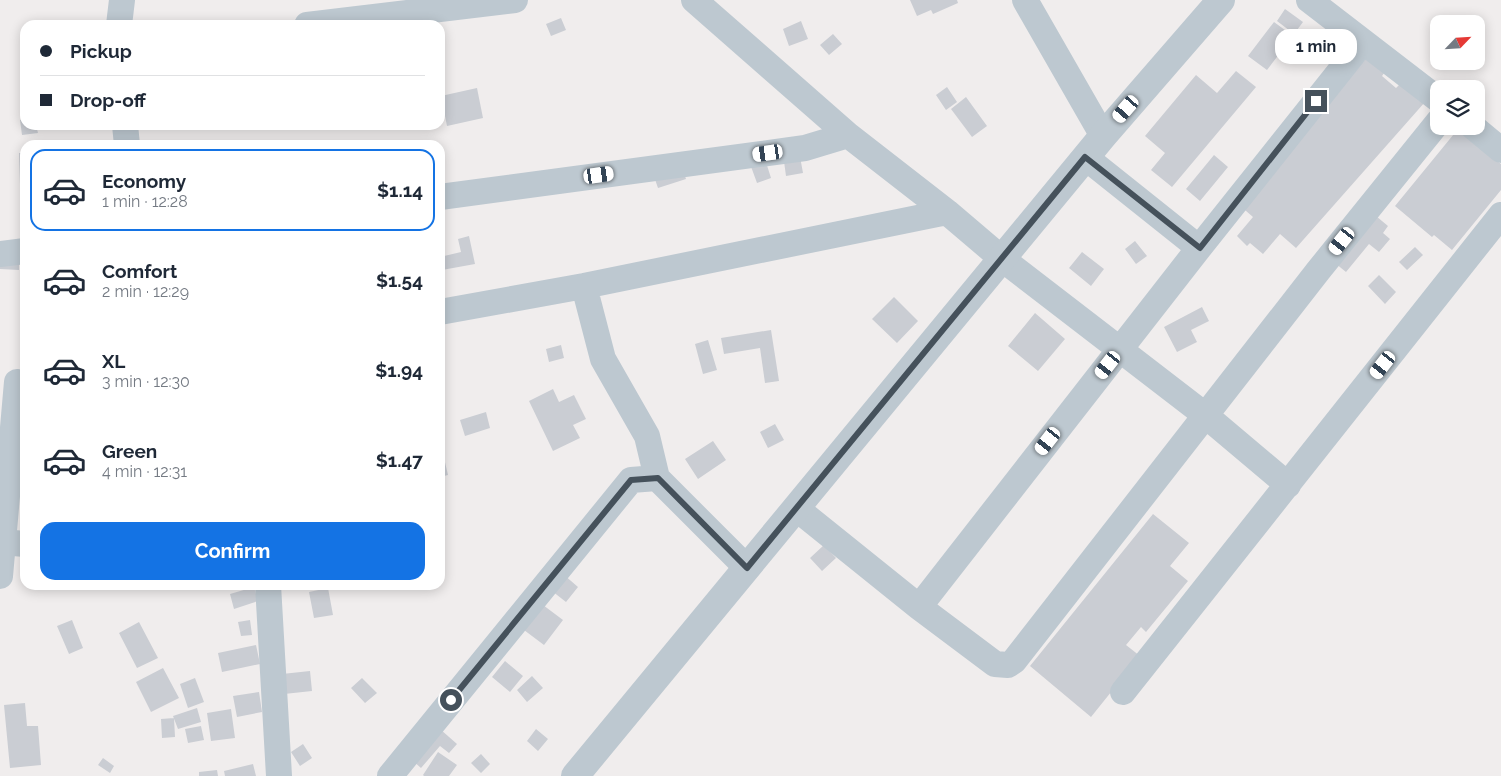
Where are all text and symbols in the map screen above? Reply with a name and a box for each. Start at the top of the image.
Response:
north arrow [1430,15,1485,70]
map controls [1430,15,1485,135]
callout: 1 min [1275,28,1357,64]
text: 1 min [1296,37,1336,56]
text: Pickup [70,40,132,62]
button: layers [1430,80,1485,135]
text: Drop-off [70,89,146,111]
route end [1305,90,1327,112]
car [1110,93,1141,125]
car [752,143,783,163]
car [583,165,614,185]
icon: car [42,168,87,213]
text: Economy [102,170,186,192]
text: $1.14 [377,179,423,201]
text: 1 min · 12:28 [102,192,188,211]
car [1326,225,1357,257]
icon: car [42,258,87,303]
text: Comfort [102,260,177,282]
text: $1.54 [376,269,423,291]
text: 2 min · 12:29 [102,282,189,301]
icon: car [42,348,87,393]
car [1092,349,1123,381]
car [1367,349,1398,381]
text: XL [102,350,125,372]
text: $1.94 [375,359,423,381]
text: 3 min · 12:30 [102,372,190,391]
car [1032,425,1063,457]
icon: car [42,438,87,483]
text: Green [102,440,157,462]
text: $1.47 [376,449,423,471]
text: 4 min · 12:31 [102,462,187,481]
button: Confirm [40,522,425,580]
route start [440,689,462,711]

